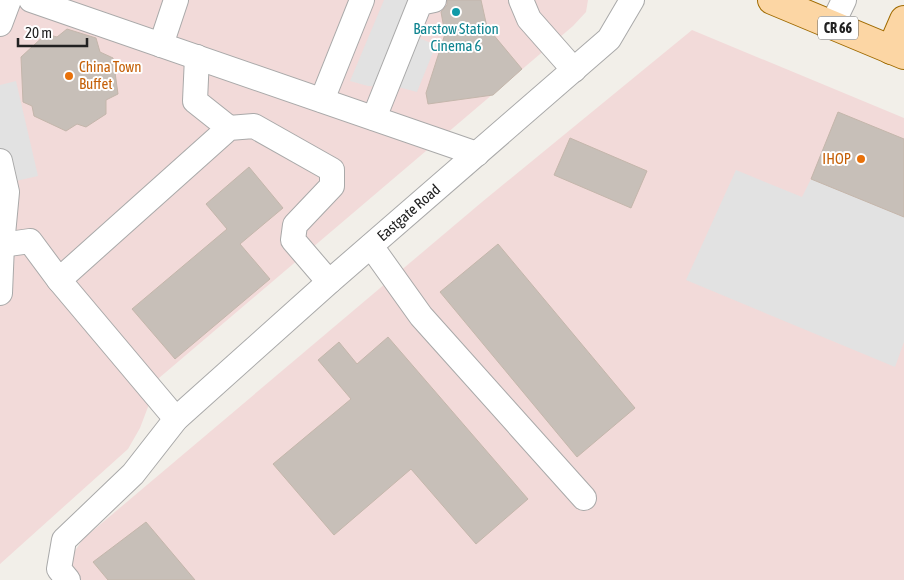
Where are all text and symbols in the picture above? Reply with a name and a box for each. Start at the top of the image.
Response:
marker: Barstow Station Cinema 6 [450,6,462,18]
scale bar [18,15,86,47]
road number: CR 66 [818,16,858,40]
place label: Barstow Station Cinema 6 [413,20,499,54]
text: 20 m [25,24,52,41]
place label: China Town Buffet [79,58,142,92]
marker: China Town Buffet [63,70,75,82]
place label: IHOP [822,150,851,167]
marker: IHOP [855,153,867,165]
street label: Eastgate Road [374,180,443,244]

